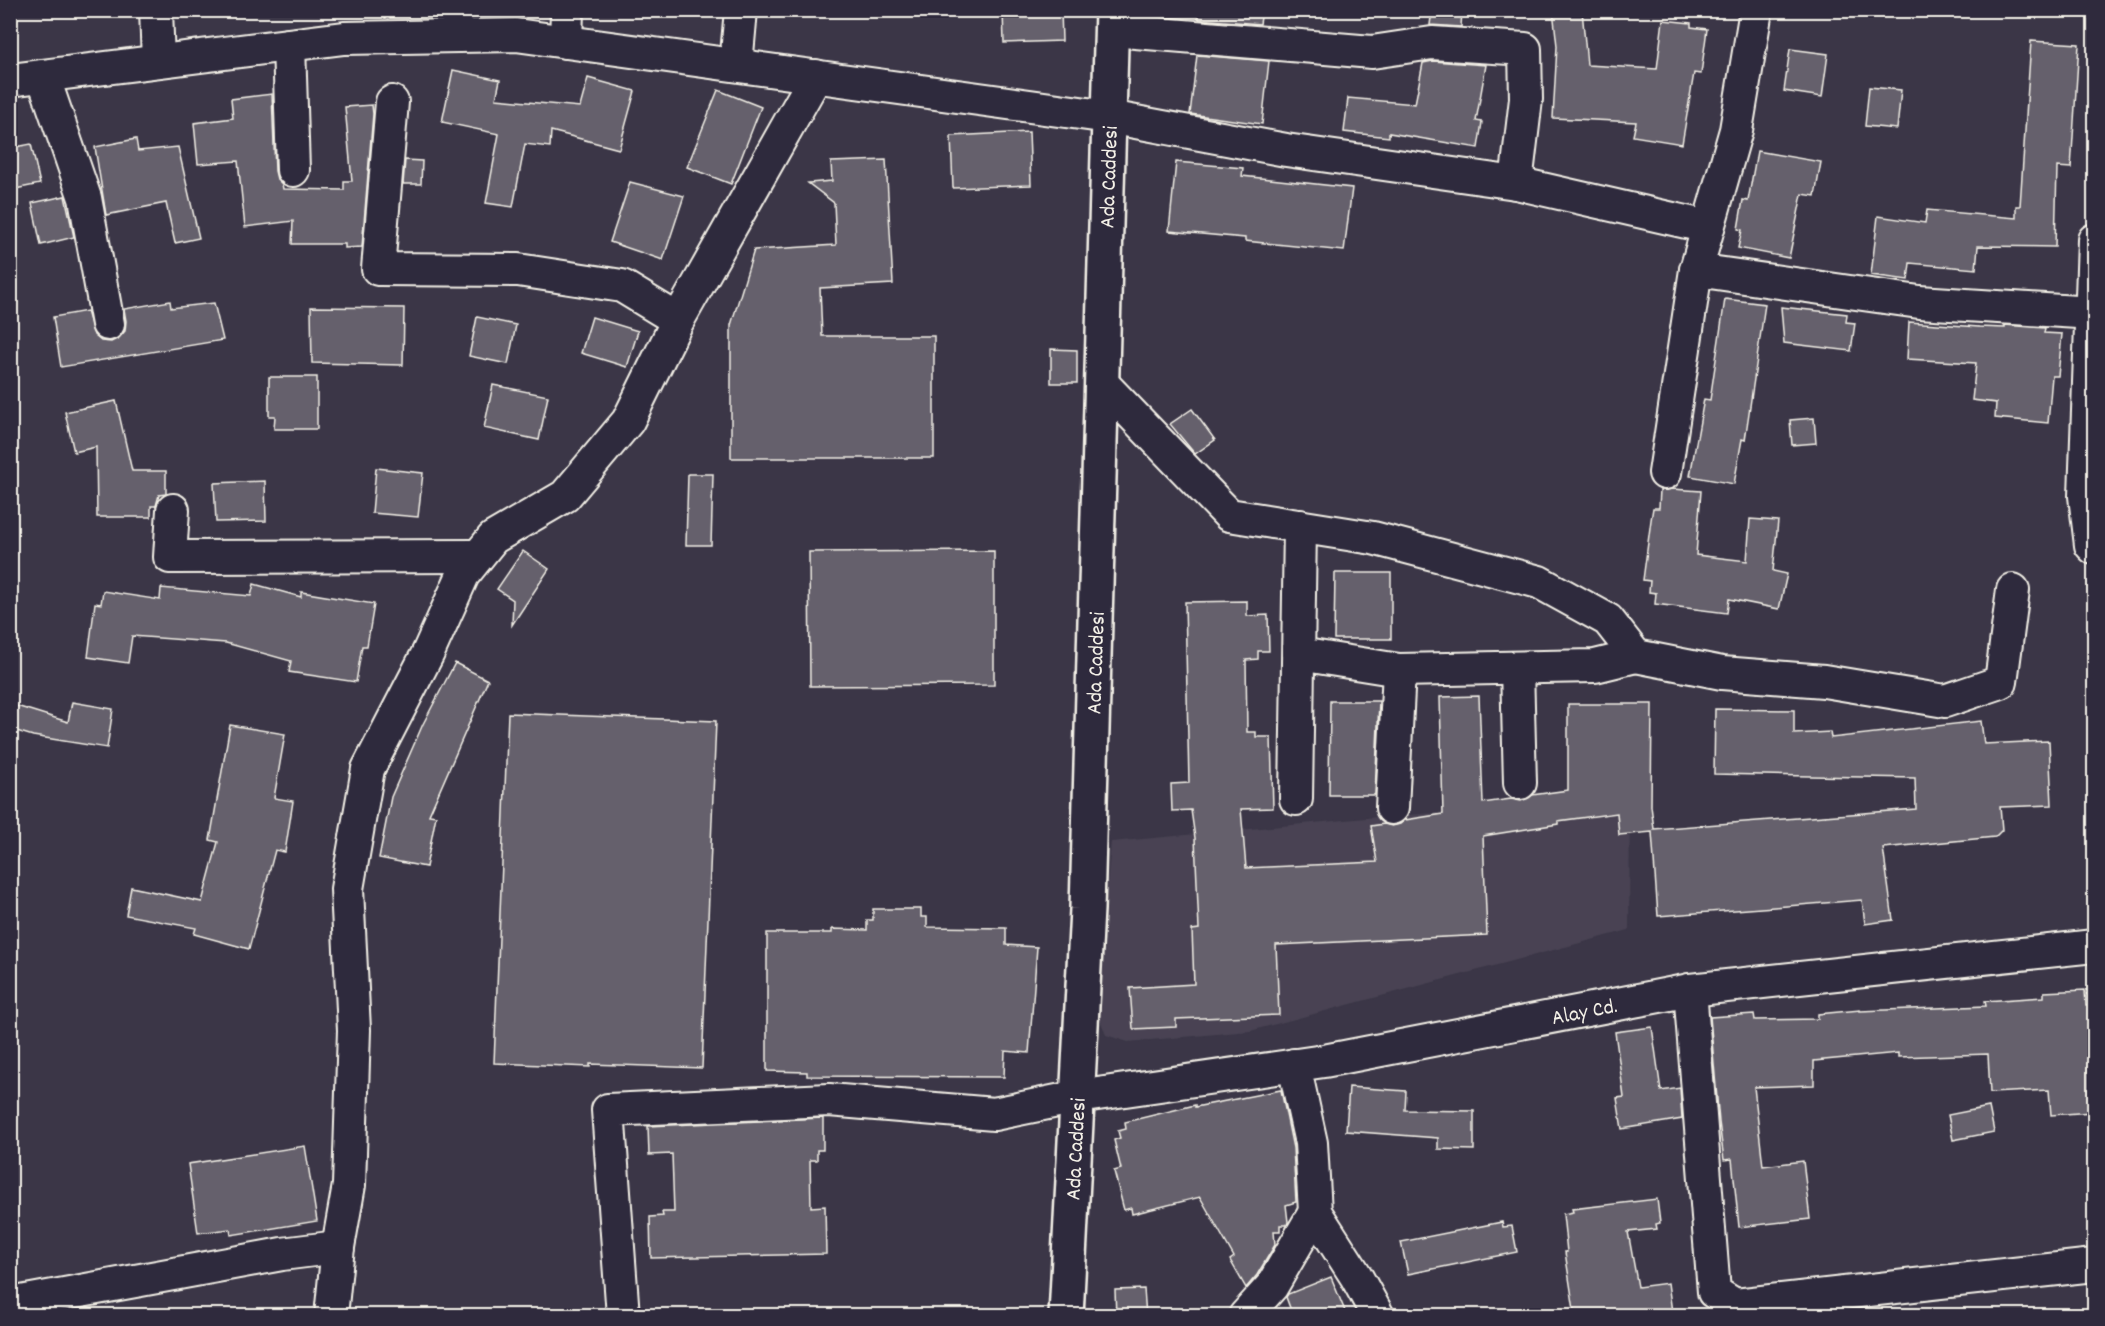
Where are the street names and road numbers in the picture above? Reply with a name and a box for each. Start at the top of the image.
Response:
street label: Ada Caddesi [1093,125,1128,229]
street label: Ada Caddesi [1080,611,1115,715]
street label: Alay Cd. [1549,992,1620,1035]
street label: Ada Caddesi [1059,1097,1096,1201]

